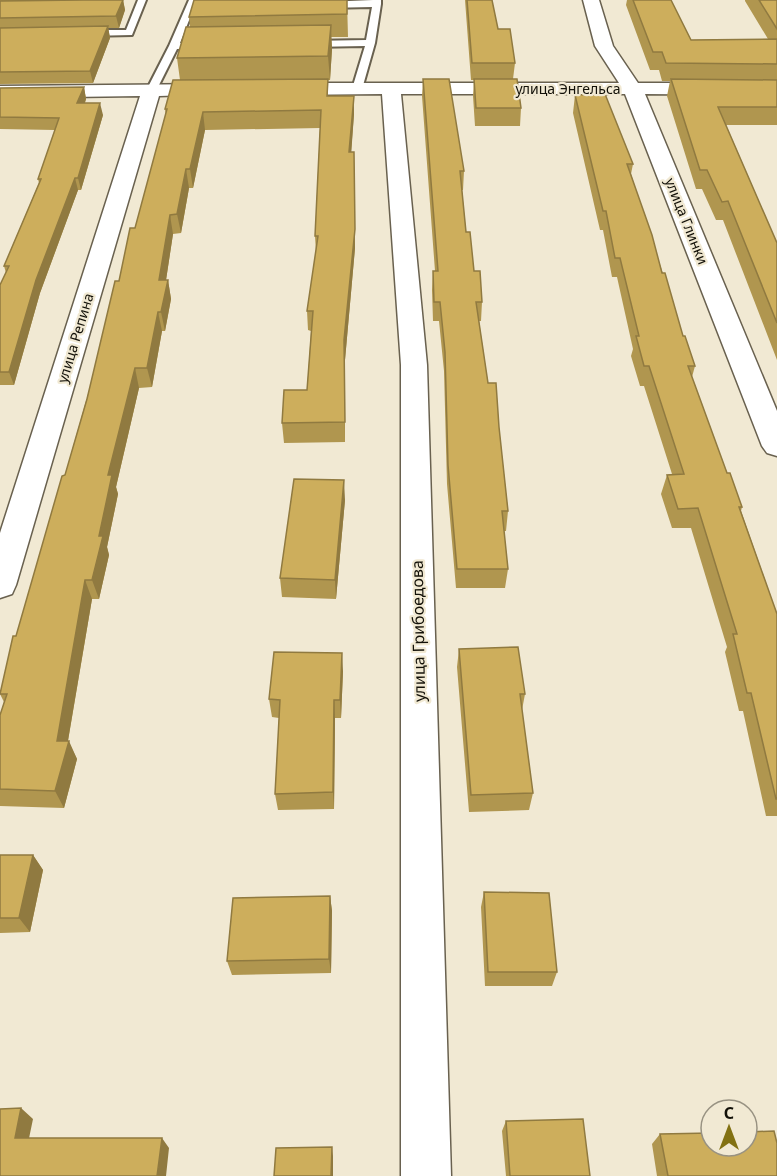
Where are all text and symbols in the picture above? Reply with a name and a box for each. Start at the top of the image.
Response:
street label: улица Энгельса [515,79,621,98]
street label: улица Глинки [661,175,713,267]
street label: улица Репина [52,291,98,385]
street label: улица Грибоедова [406,560,430,702]
north arrow [699,1098,759,1158]
text: С [724,1102,734,1124]

